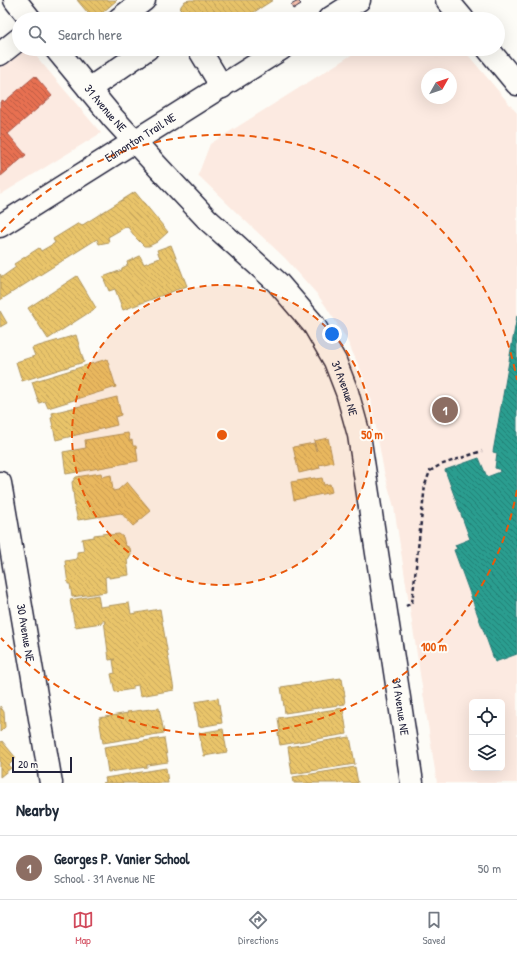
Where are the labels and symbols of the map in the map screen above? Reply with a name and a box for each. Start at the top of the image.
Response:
north arrow [421,68,457,104]
street label: 31 Avenue NE [81,80,131,136]
street label: Edmonton Trail NE [101,108,180,166]
your location [322,324,342,344]
street label: 31 Avenue NE [328,358,362,418]
pin: 1 [432,395,458,425]
text: 50 m [361,426,383,443]
centre of rings [215,428,229,442]
street label: 30 Avenue NE [13,603,39,664]
text: 100 m [421,638,447,655]
street label: 31 Avenue NE [388,677,414,737]
scale bar [12,755,72,774]

